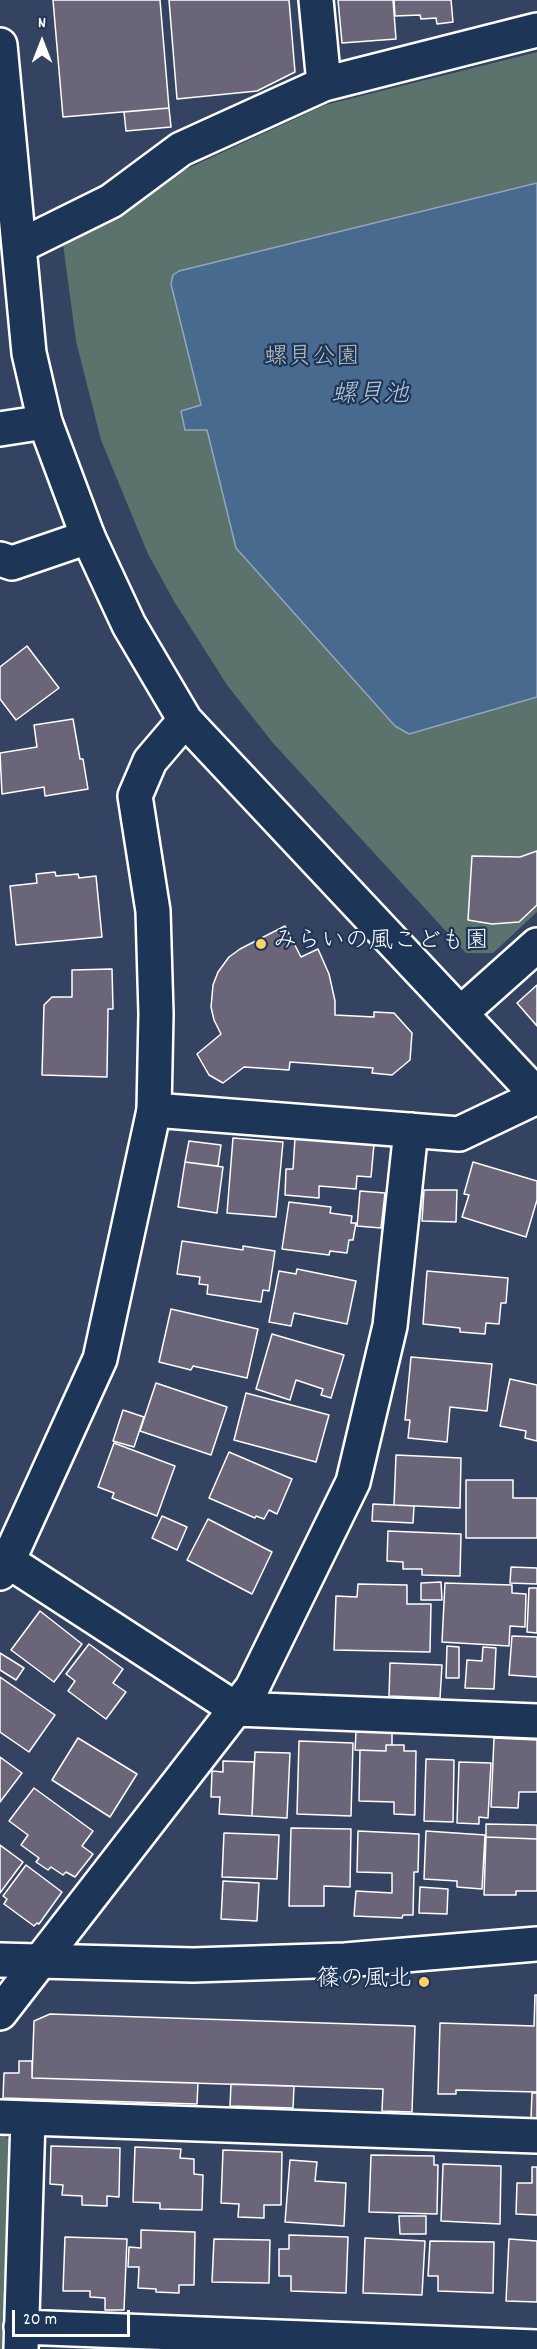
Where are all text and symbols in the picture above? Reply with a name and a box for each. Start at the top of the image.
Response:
north arrow [12,12,72,72]
text: N [38,12,46,35]
park label: 螺貝公園 [264,346,360,374]
water label: 螺貝池 [331,381,409,413]
place label: みらいの風こども園 [273,930,489,958]
marker: みらいの風こども園 [254,937,268,951]
place label: 篠の風北 [316,1968,412,1996]
marker: 篠の風北 [417,1975,431,1989]
scale bar [15,2298,134,2336]
text: 20 m [23,2308,57,2333]

